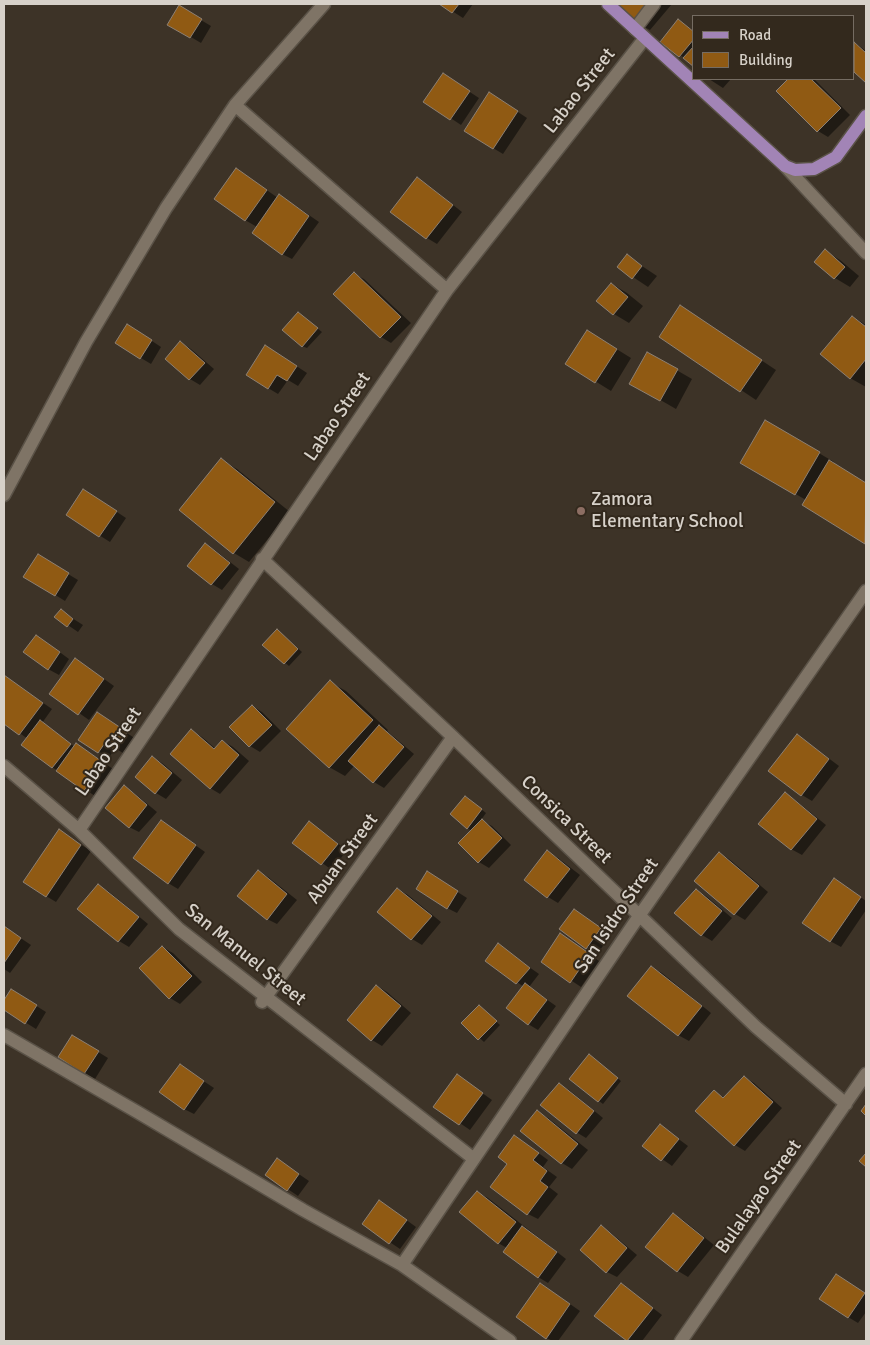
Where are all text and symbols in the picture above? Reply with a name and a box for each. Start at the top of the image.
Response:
legend [692,15,855,80]
text: Road [739,26,771,44]
street label: Labao Street [539,44,621,138]
text: Building [739,51,793,69]
street label: Labao Street [300,368,376,466]
place label: Zamora Elementary School [591,489,744,533]
marker: Zamora Elementary School [575,505,587,517]
street label: Labao Street [71,703,147,801]
street label: Consica Street [516,771,616,869]
street label: Abuan Street [303,810,383,908]
street label: San Isidro Street [570,854,664,978]
street label: San Manuel Street [180,899,310,1011]
street label: Bulalayao Street [711,1136,807,1258]

